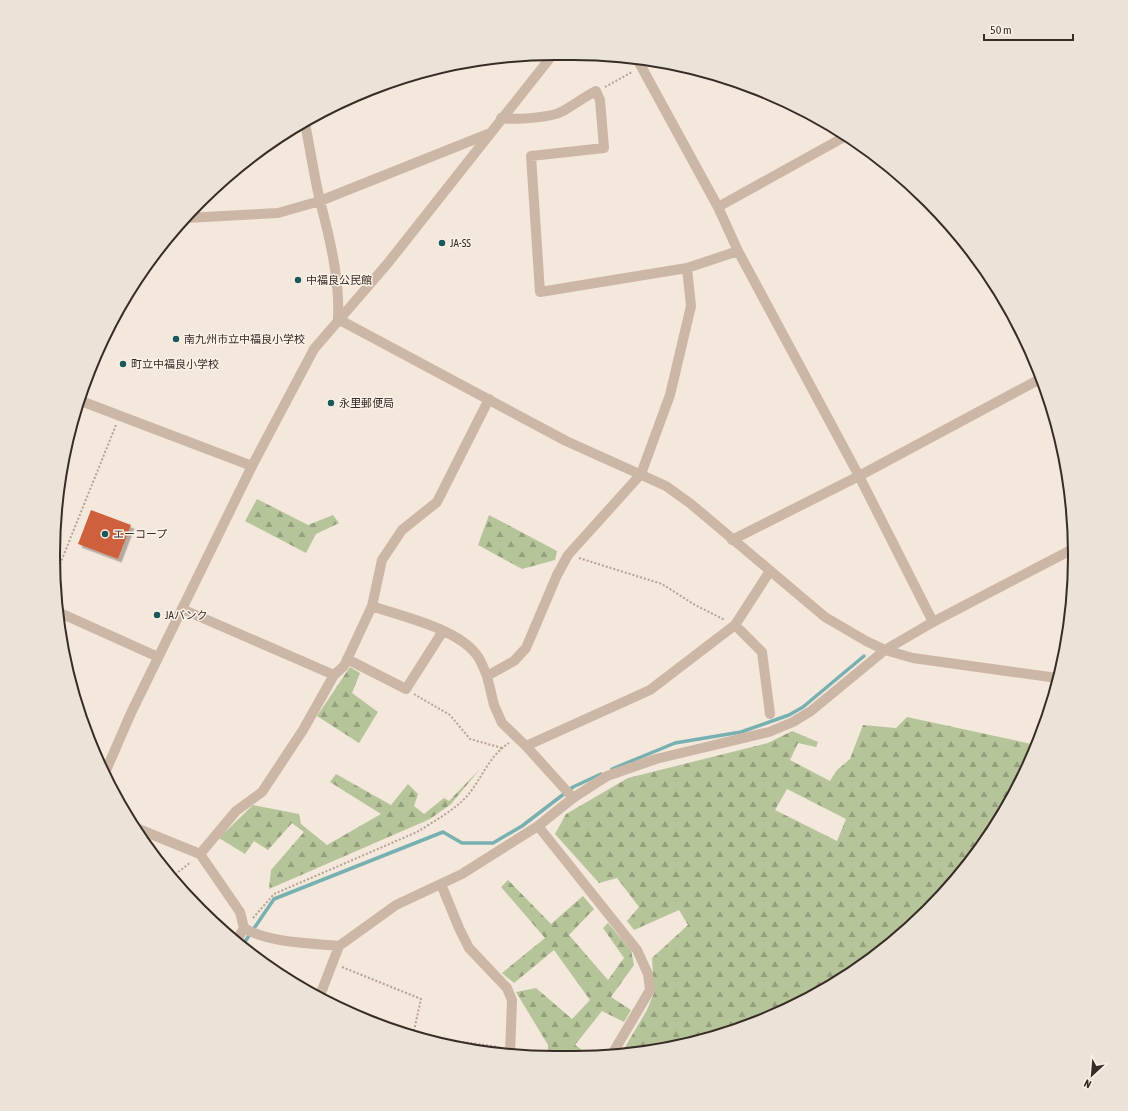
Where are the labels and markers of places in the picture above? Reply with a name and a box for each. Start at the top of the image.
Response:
place label: JA-SS [450,237,471,249]
marker: JA-SS [437,238,447,248]
place label: 中福良公民館 [306,274,372,286]
marker: 中福良公民館 [293,275,303,285]
place label: 南九州市立中福良小学校 [184,333,305,345]
marker: 南九州市立中福良小学校 [171,334,181,344]
place label: 町立中福良小学校 [131,358,219,370]
marker: 町立中福良小学校 [118,359,128,369]
place label: 永里郵便局 [339,397,394,409]
marker: 永里郵便局 [326,398,336,408]
place label: エーコープ [113,528,167,540]
marker: エーコープ [100,529,110,539]
place label: JAバンク [165,609,207,621]
marker: JAバンク [152,610,162,620]

